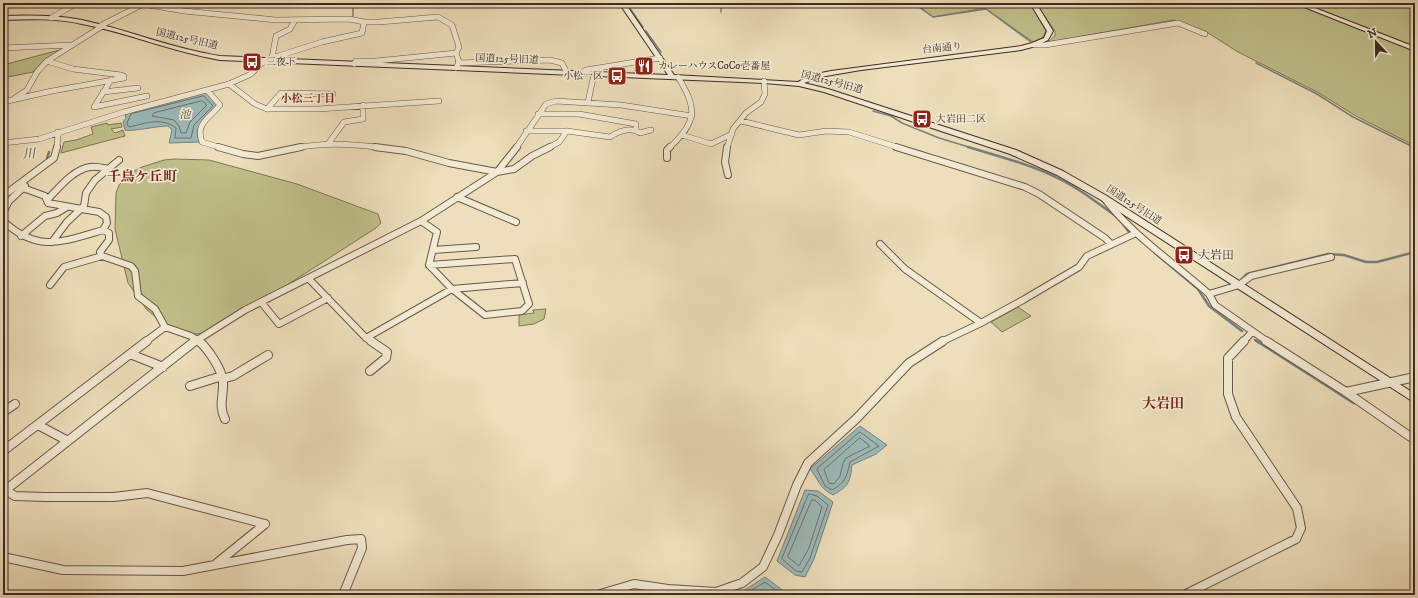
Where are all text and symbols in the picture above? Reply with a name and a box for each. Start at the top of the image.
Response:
north arrow [1356,22,1396,62]
text: N [1366,25,1379,42]
street label: 国道125号旧道 [155,26,219,52]
street label: 台南通り [921,40,963,56]
bus stop icon: 三夜下 [241,51,263,73]
street label: 国道125号旧道 [475,52,539,66]
restaurant icon: カレーハウスCoCo壱番屋 [633,55,655,77]
place label: 三夜下 [266,56,296,68]
place label: カレーハウスCoCo壱番屋 [658,60,770,72]
bus stop icon: 小松一区 [606,65,628,87]
street label: 国道125号旧道 [800,68,864,96]
place label: 小松一区 [563,70,603,82]
district label: 小松三丁目 [281,92,336,106]
water label: 池 [180,108,193,122]
bus stop icon: 大岩田二区 [911,108,933,130]
place label: 大岩田二区 [936,113,986,125]
water label: 川 [22,145,38,163]
district label: 千鳥ケ丘町 [107,168,178,186]
street label: 国道125号旧道 [1104,183,1164,227]
bus stop icon: 大岩田 [1173,244,1195,266]
place label: 大岩田 [1198,248,1234,263]
district label: 大岩田 [1142,395,1184,413]

